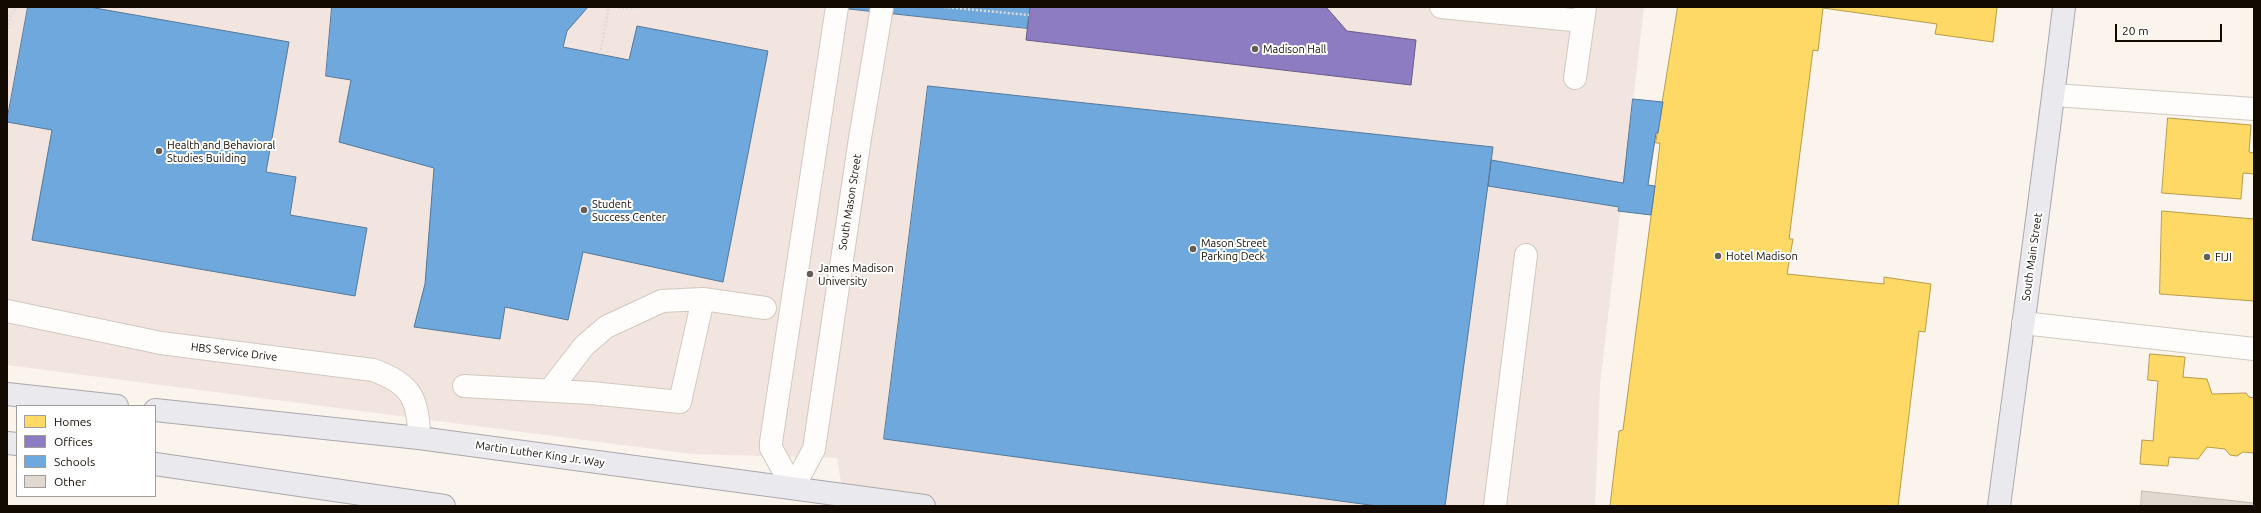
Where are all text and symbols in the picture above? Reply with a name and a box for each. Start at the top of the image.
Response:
scale bar [2117,16,2224,42]
text: 20 m [2122,24,2149,37]
place label: Madison Hall [1263,42,1326,56]
marker: Madison Hall [1250,44,1260,54]
place label: Health and Behavioral Studies Building [167,138,275,164]
marker: Health and Behavioral Studies Building [154,146,164,156]
street label: South Mason Street [836,153,864,251]
place label: Student Success Center [592,197,666,223]
marker: Student Success Center [579,205,589,215]
street label: South Main Street [2019,212,2045,302]
place label: Mason Street Parking Deck [1201,236,1267,262]
marker: Mason Street Parking Deck [1188,244,1198,254]
place label: Hotel Madison [1726,249,1798,263]
place label: FIJI [2215,250,2232,264]
marker: Hotel Madison [1713,251,1723,261]
marker: FIJI [2202,252,2212,262]
place label: James Madison University [818,261,894,287]
marker: James Madison University [805,269,815,279]
street label: HBS Service Drive [190,340,278,364]
legend [16,405,156,497]
text: Homes [54,415,92,428]
text: Offices [54,435,93,448]
street label: Martin Luther King Jr. Way [475,438,605,470]
text: Schools [54,455,95,468]
text: Other [54,475,86,488]

